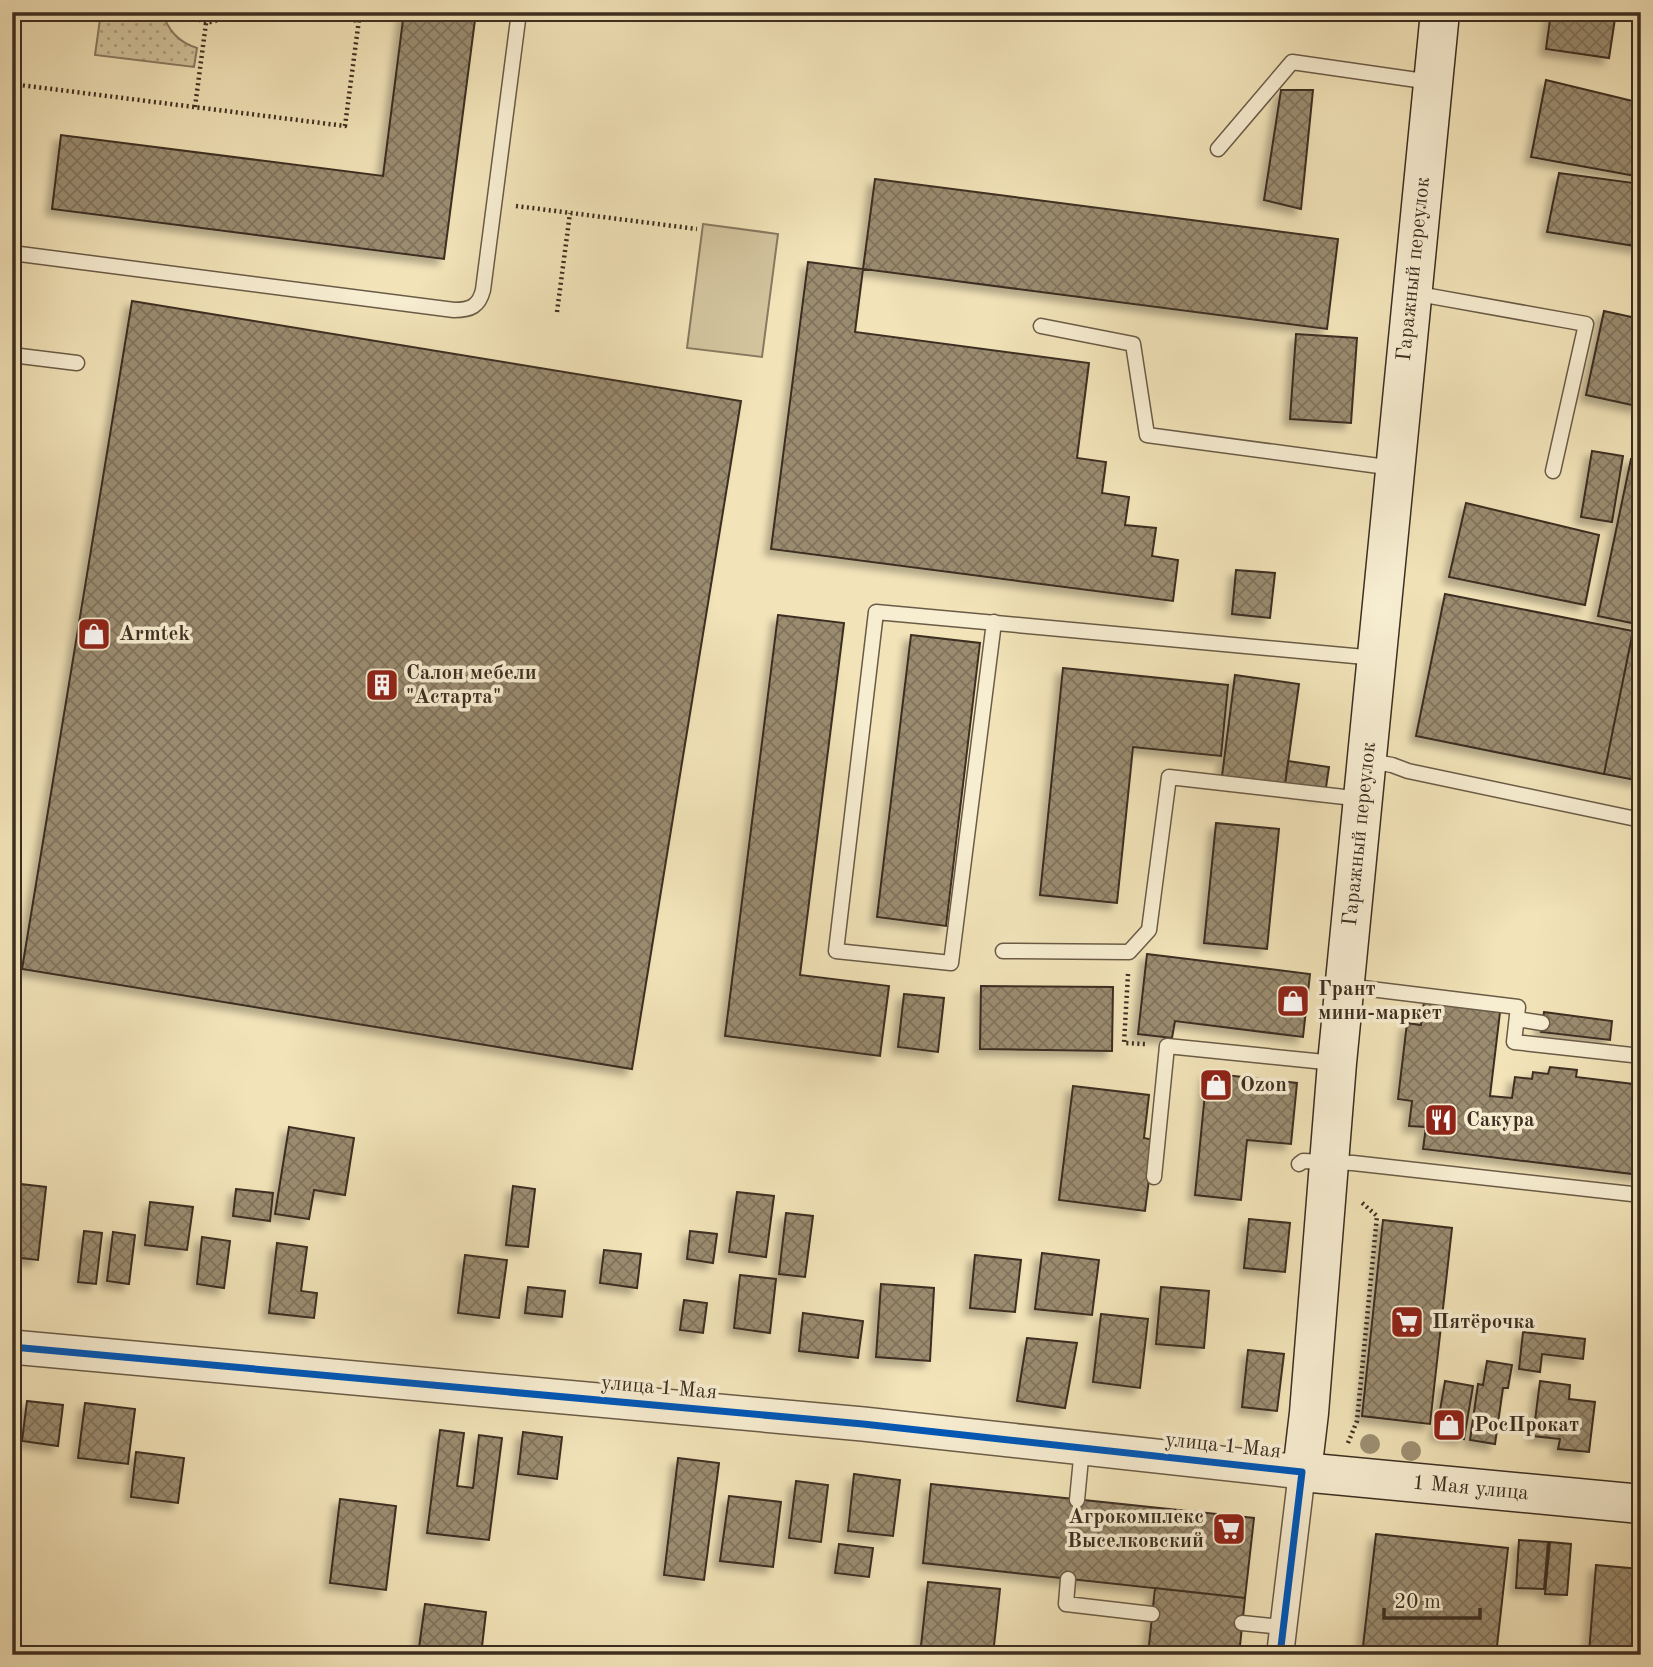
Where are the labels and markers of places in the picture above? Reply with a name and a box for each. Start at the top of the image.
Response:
shop icon: Armtek [75,615,113,653]
place label: Armtek [119,624,190,645]
place label: Салон мебели "Астарта" [406,663,537,708]
building icon: Салон мебели "Астарта" [363,666,401,704]
place label: Грант мини-маркет [1318,979,1442,1024]
shop icon: Грант мини-маркет [1274,982,1312,1020]
shop icon: Ozon [1197,1066,1235,1104]
place label: Ozon [1240,1075,1287,1096]
restaurant icon: Сакура [1422,1101,1460,1139]
place label: Сакура [1466,1110,1535,1131]
supermarket icon: Пятёрочка [1388,1303,1426,1341]
place label: Пятёрочка [1432,1312,1535,1333]
shop icon: РосПрокат [1430,1406,1468,1444]
place label: РосПрокат [1474,1415,1579,1436]
place label: Агрокомплекс Выселковский [1067,1507,1204,1552]
supermarket icon: Агрокомплекс Выселковский [1210,1510,1248,1548]

